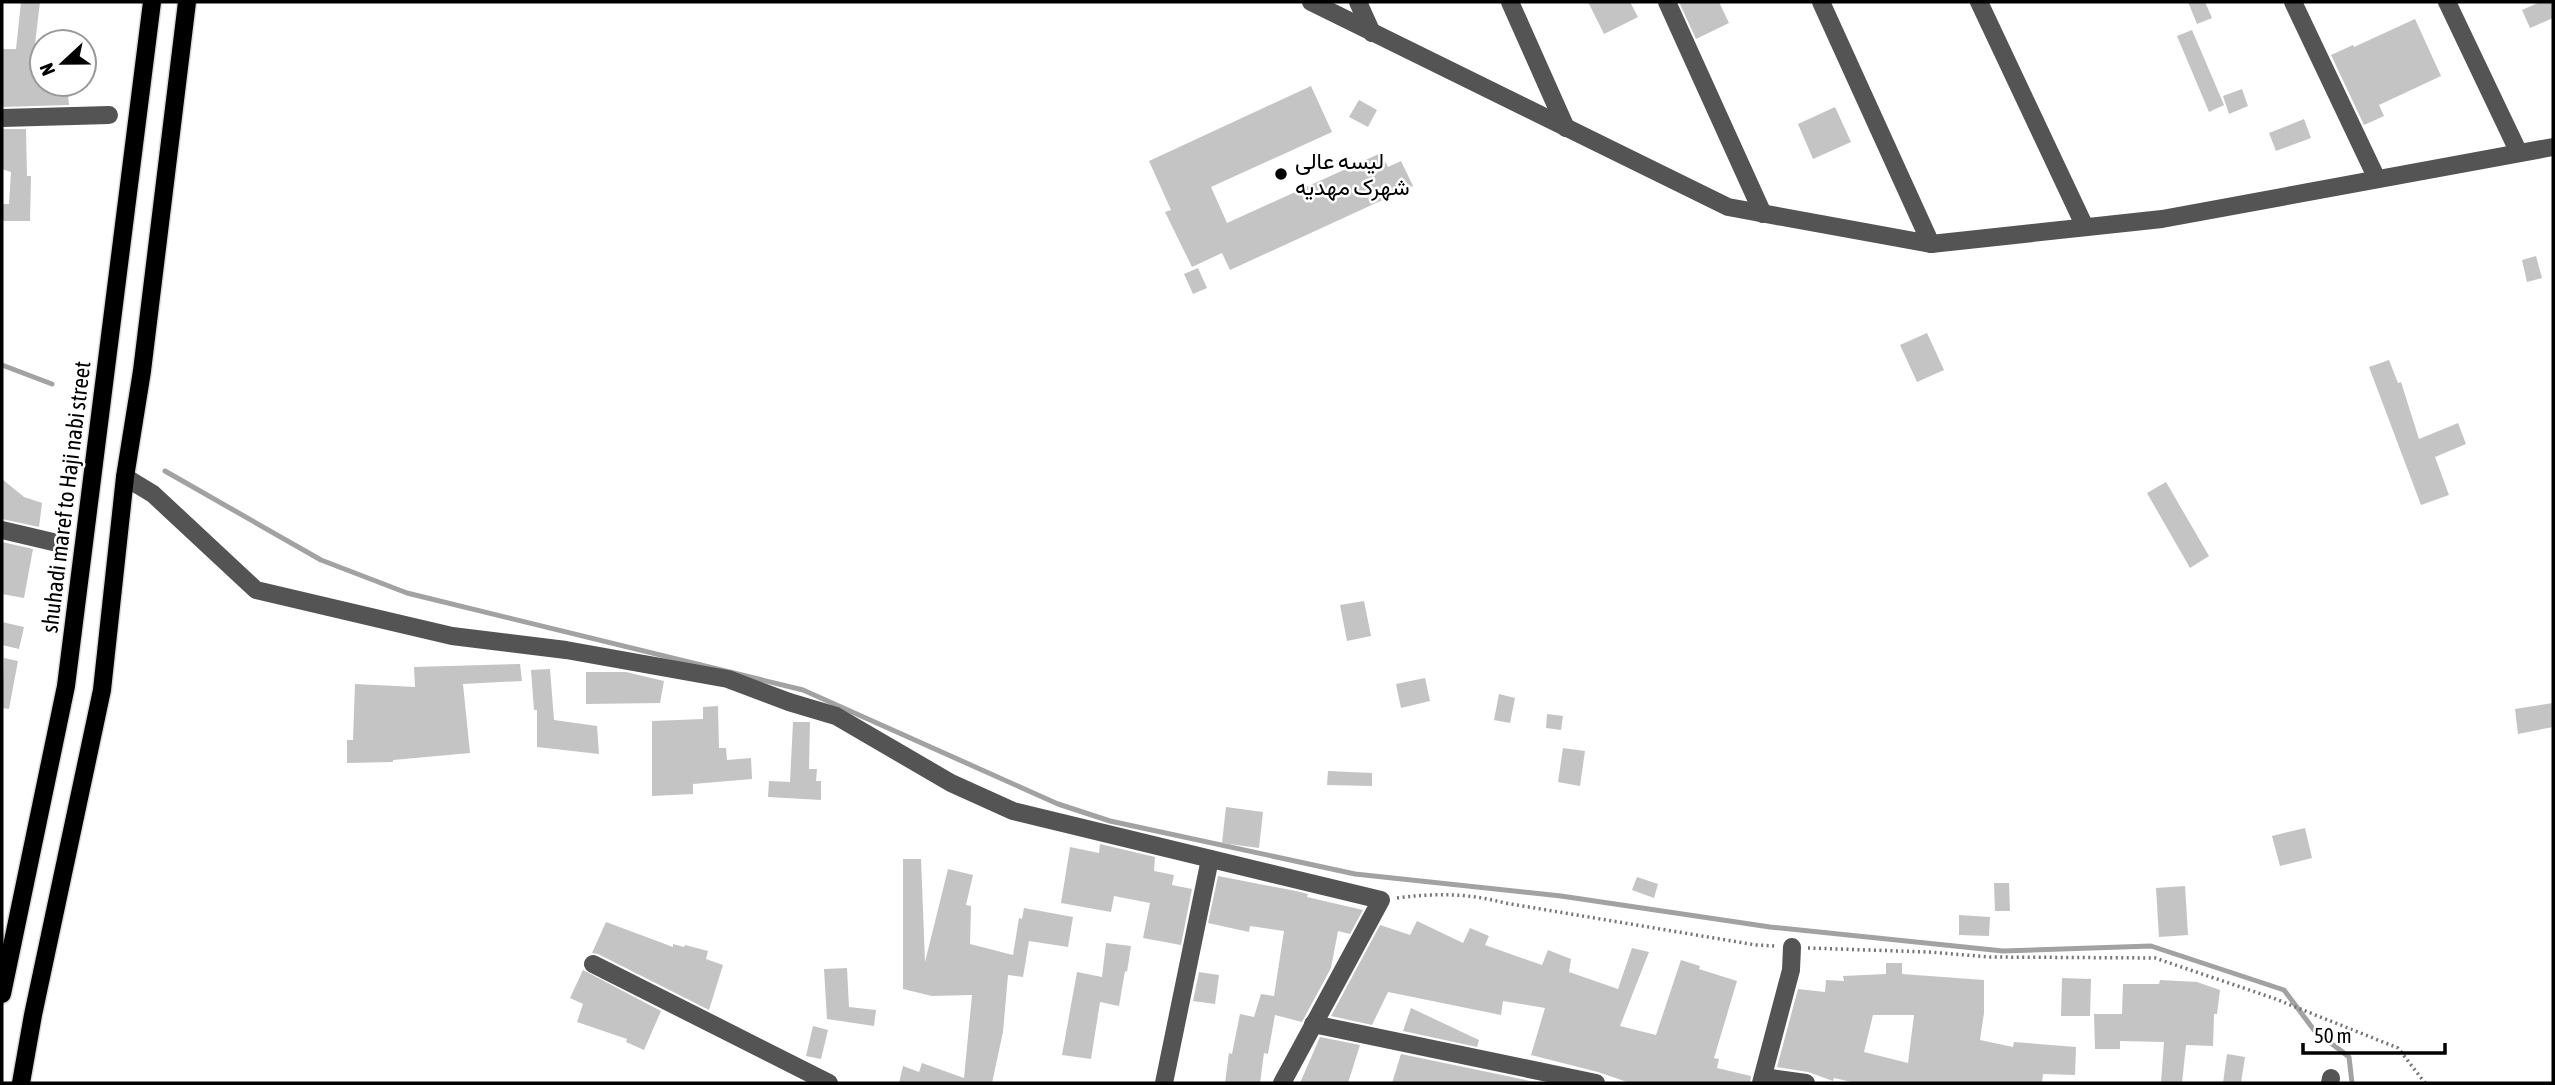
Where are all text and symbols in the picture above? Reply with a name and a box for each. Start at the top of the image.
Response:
north arrow [28,28,98,98]
text: N [35,60,60,79]
place label: لیسه عالی شهرک مهدیه [1295,148,1410,202]
marker: لیسه عالی شهرک مهدیه [1273,166,1289,182]
street label: shuhadi maref to Haji nabi street [36,360,96,634]
scale bar [2303,1012,2445,1056]
text: 50 m [2314,1023,2352,1047]

